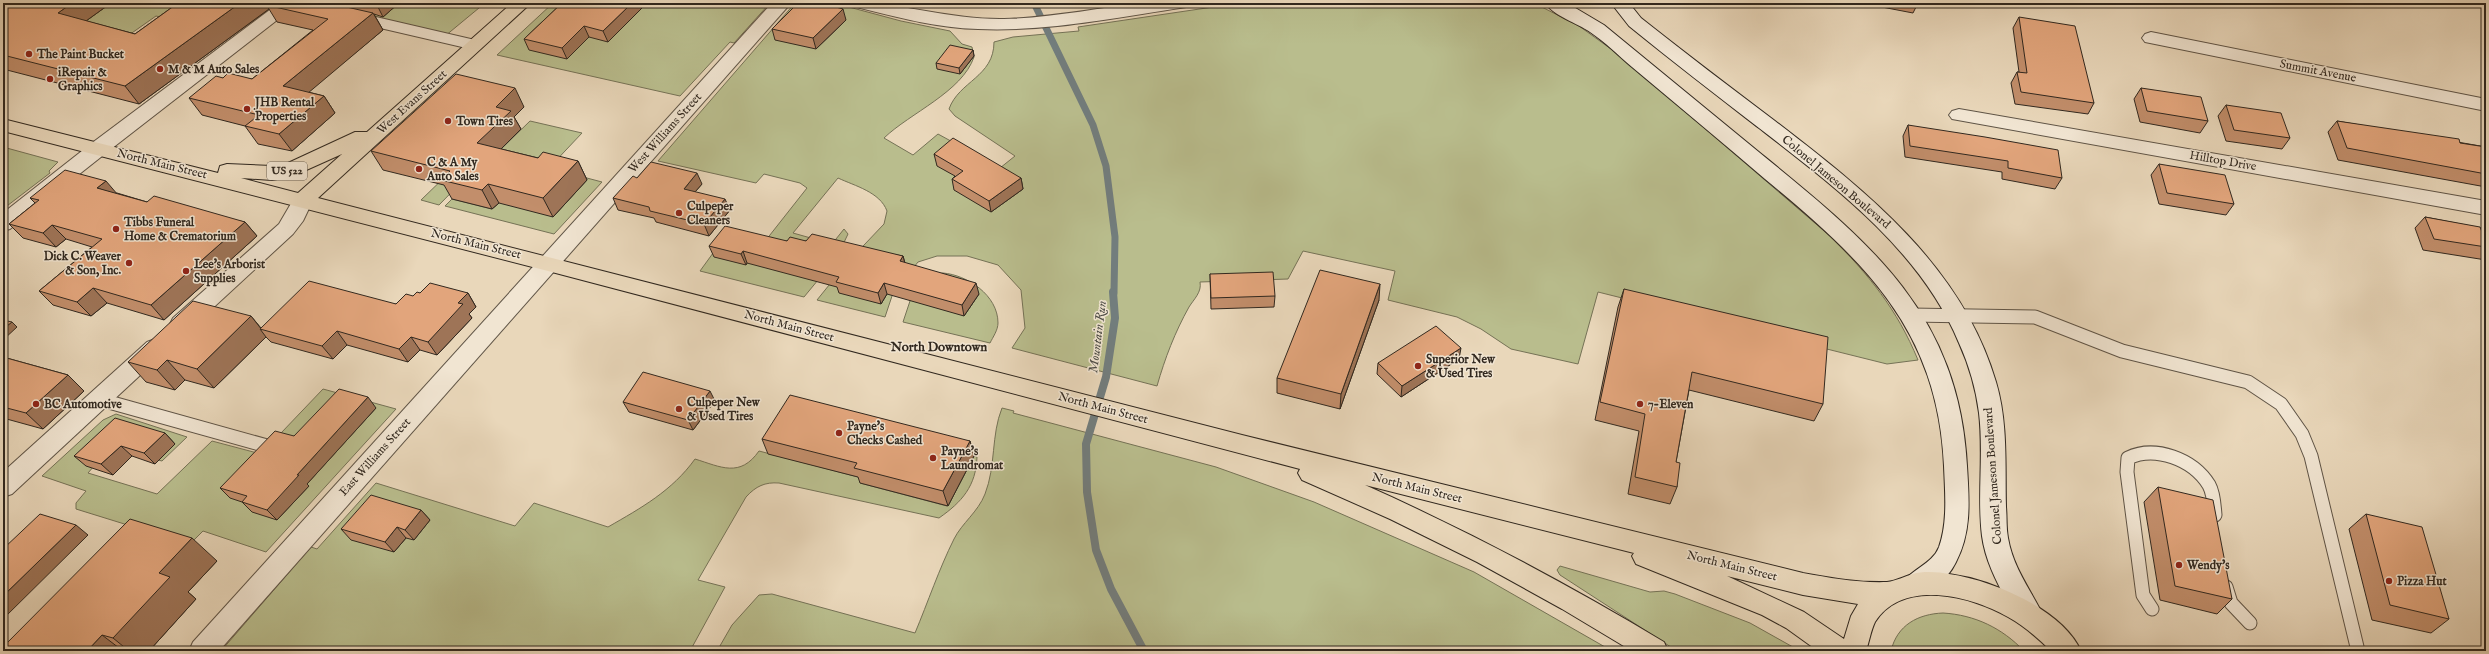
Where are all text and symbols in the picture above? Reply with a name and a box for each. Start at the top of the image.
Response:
place label: The Paint Bucket [36,47,125,62]
marker: The Paint Bucket [24,49,34,59]
street label: Summit Avenue [2279,56,2358,86]
place label: M & M Auto Sales [168,62,260,77]
marker: M & M Auto Sales [155,64,165,74]
place label: iRepair & Graphics [58,65,107,95]
street label: West Evans Street [374,67,450,137]
marker: iRepair & Graphics [45,74,55,84]
street label: West Williams Street [625,90,705,176]
place label: JHB Rental Properties [253,95,315,125]
marker: JHB Rental Properties [242,104,252,114]
place label: Town Tires [455,114,514,129]
marker: Town Tires [443,116,453,126]
street label: Colonel Jameson Boulevard [1778,132,1894,233]
street label: North Main Street [115,146,209,182]
street label: Hilltop Drive [2188,148,2258,175]
place label: C & A My Auto Sales [426,155,480,184]
road number: US 522 [267,162,307,180]
marker: C & A My Auto Sales [414,164,424,174]
place label: Culpeper Cleaners [687,199,734,228]
marker: Culpeper Cleaners [674,208,684,218]
place label: Tibbs Funeral Home & Crematorium [123,215,237,244]
marker: Tibbs Funeral Home & Crematorium [111,224,121,234]
street label: North Main Street [429,226,523,262]
place label: Dick C. Weaver & Son, Inc. [44,249,122,278]
place label: Lee's Arborist Supplies [193,257,266,287]
marker: Dick C. Weaver & Son, Inc. [124,258,134,268]
marker: Lee's Arborist Supplies [181,266,191,276]
water label: Mountain Run [1085,300,1111,374]
street label: North Main Street [742,307,836,345]
district label: North Downtown [890,339,987,356]
place label: Superior New & Used Tires [1426,352,1496,381]
marker: Superior New & Used Tires [1413,361,1423,371]
street label: North Main Street [1056,389,1150,427]
place label: Culpeper New & Used Tires [687,395,761,424]
place label: BC Automotive [44,397,122,412]
place label: 7-Eleven [1648,397,1694,412]
marker: BC Automotive [31,399,41,409]
marker: 7-Eleven [1635,399,1645,409]
marker: Culpeper New & Used Tires [674,404,684,414]
street label: Colonel Jameson Boulevard [1981,406,2006,545]
street label: East Williams Street [336,415,414,499]
place label: Payne's Checks Cashed [847,419,923,448]
marker: Payne's Checks Cashed [834,428,844,438]
place label: Payne's Laundromat [940,444,1004,473]
marker: Payne's Laundromat [928,453,938,463]
street label: North Main Street [1370,470,1464,506]
street label: North Main Street [1685,548,1779,584]
place label: Wendy's [2186,558,2230,574]
marker: Wendy's [2174,560,2184,570]
place label: Pizza Hut [2397,574,2447,589]
marker: Pizza Hut [2384,576,2394,586]

